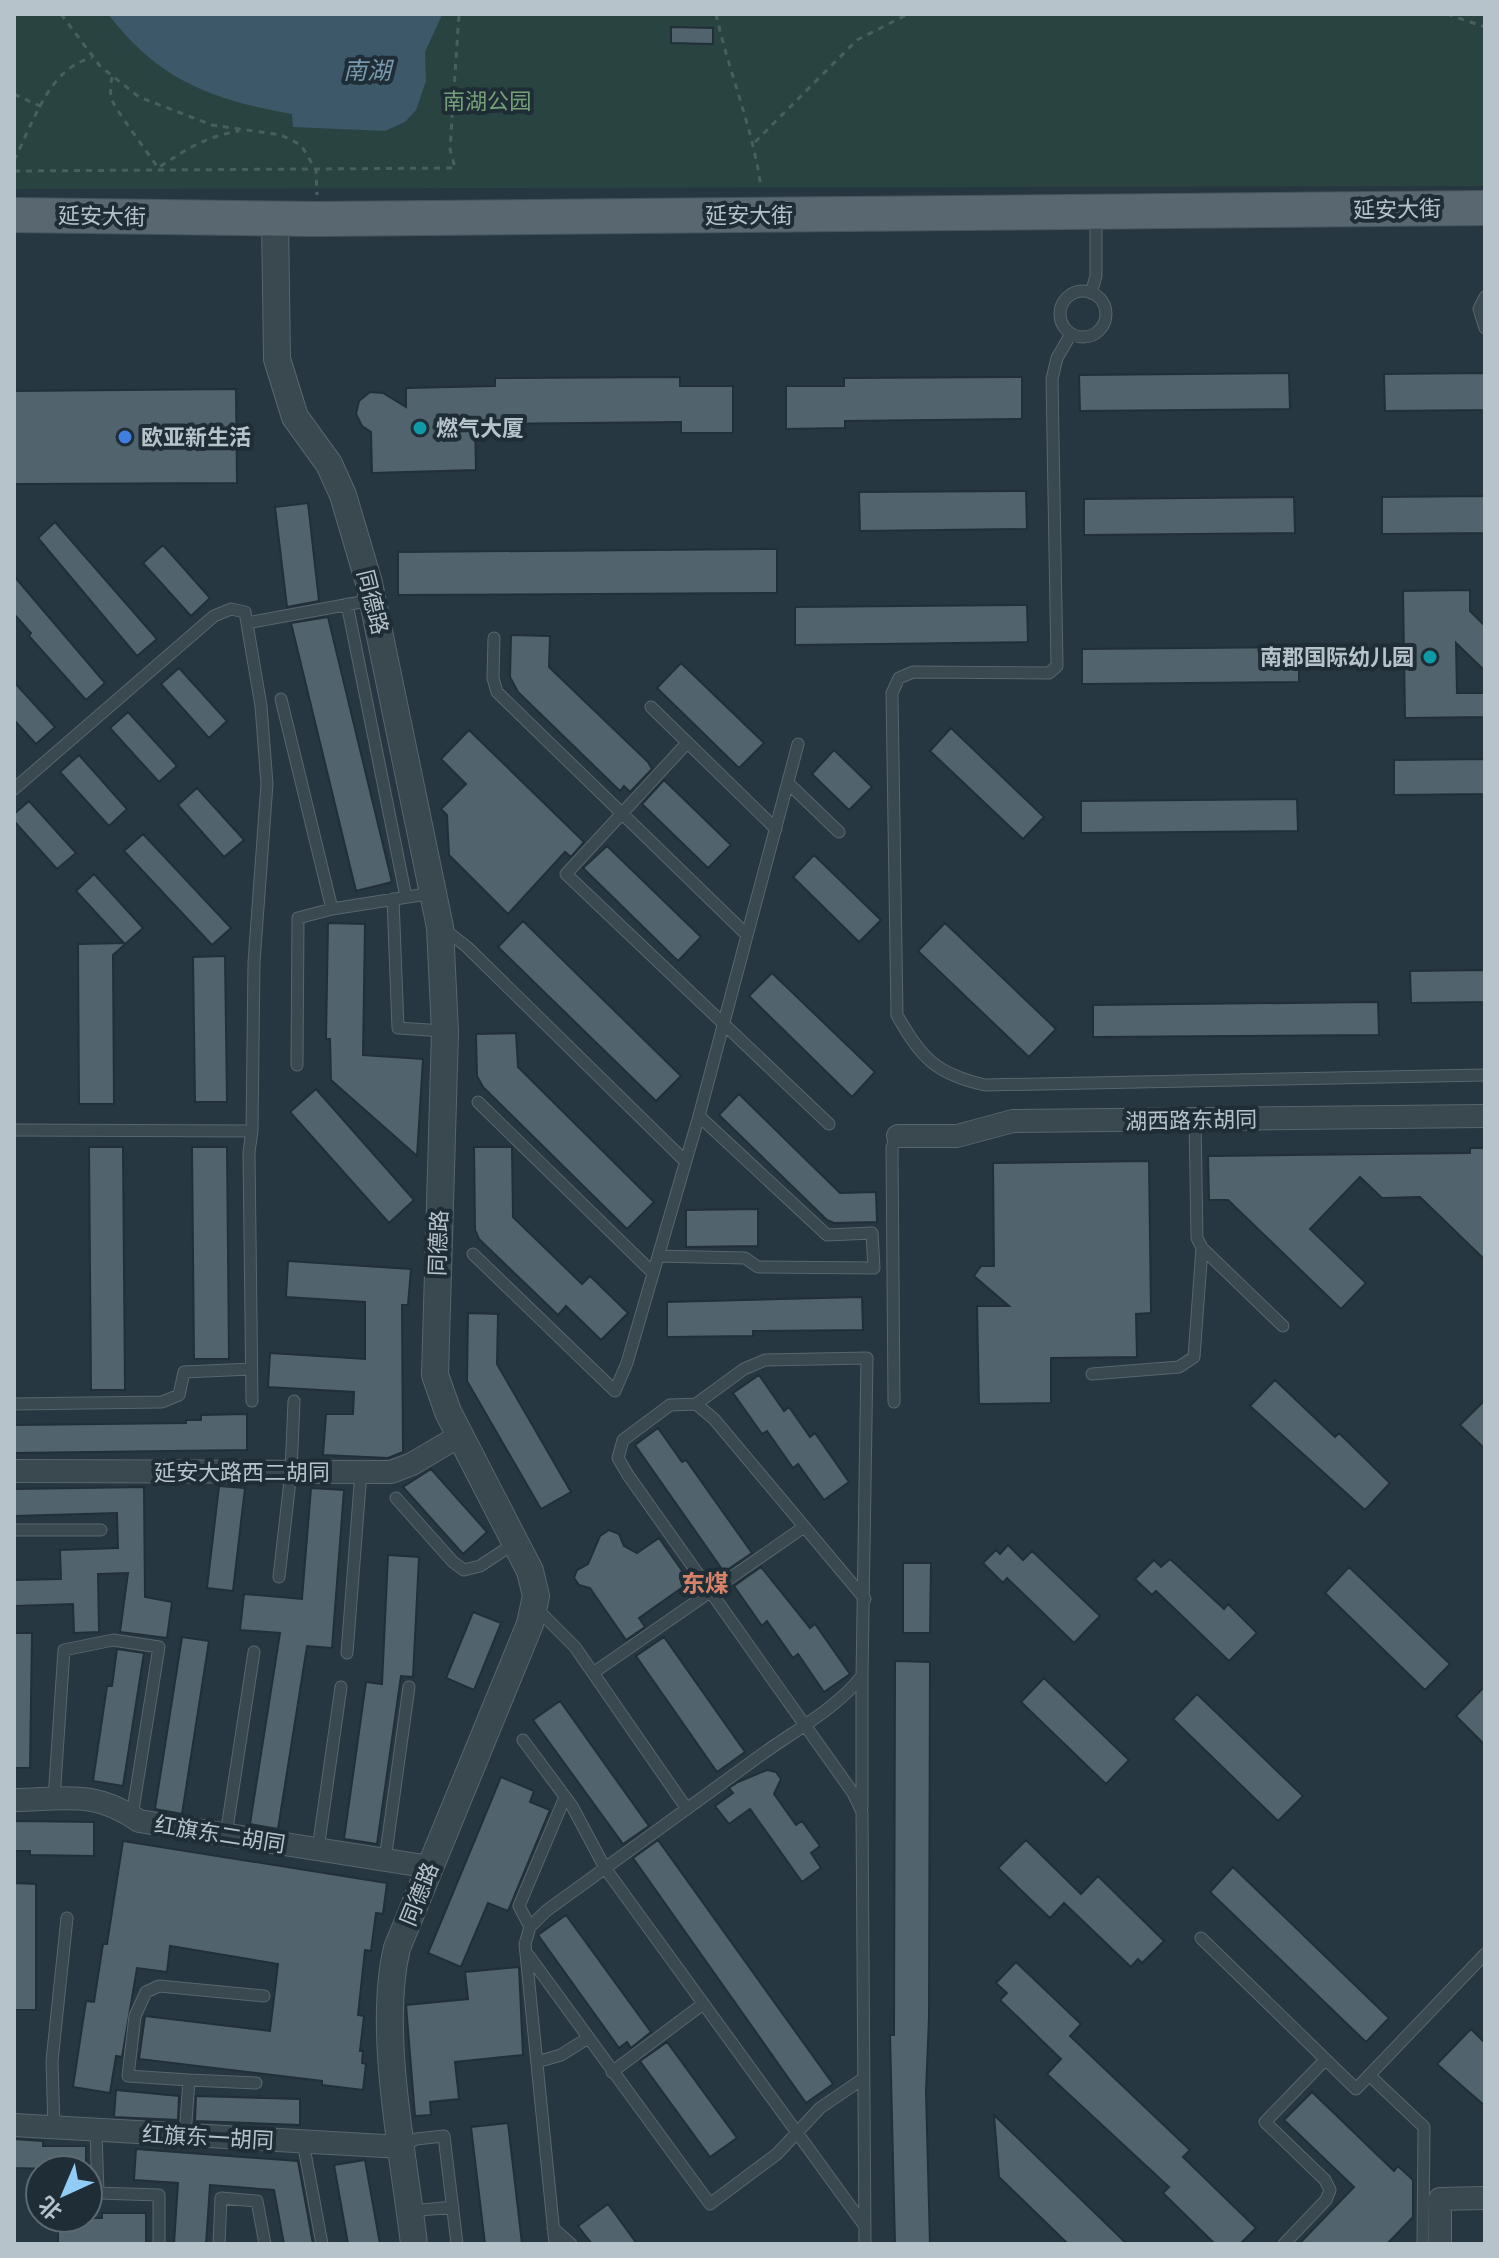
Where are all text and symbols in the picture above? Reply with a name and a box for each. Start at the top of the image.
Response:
water label: 南湖 [343,53,395,86]
park label: 南湖公园 [443,85,531,115]
street label: 延安大街 [1353,192,1441,224]
street label: 延安大街 [58,199,146,231]
street label: 延安大街 [705,199,793,229]
place label: 燃气大厦 [436,412,524,442]
marker: 燃气大厦 [411,419,429,437]
place label: 欧亚新生活 [141,421,251,451]
marker: 欧亚新生活 [116,428,134,446]
street label: 同德路 [351,566,397,637]
place label: 南郡国际幼儿园 [1260,641,1414,671]
marker: 南郡国际幼儿园 [1421,648,1439,666]
street label: 湖西路东胡同 [1125,1103,1257,1135]
street label: 同德路 [421,1209,453,1276]
street label: 延安大路西二胡同 [154,1456,330,1486]
district label: 东煤 [681,1566,729,1599]
street label: 红旗东二胡同 [153,1808,288,1858]
street label: 同德路 [392,1857,444,1930]
street label: 红旗东一胡同 [141,2118,275,2154]
north arrow [24,2154,104,2234]
text: 北 [31,2191,68,2228]

